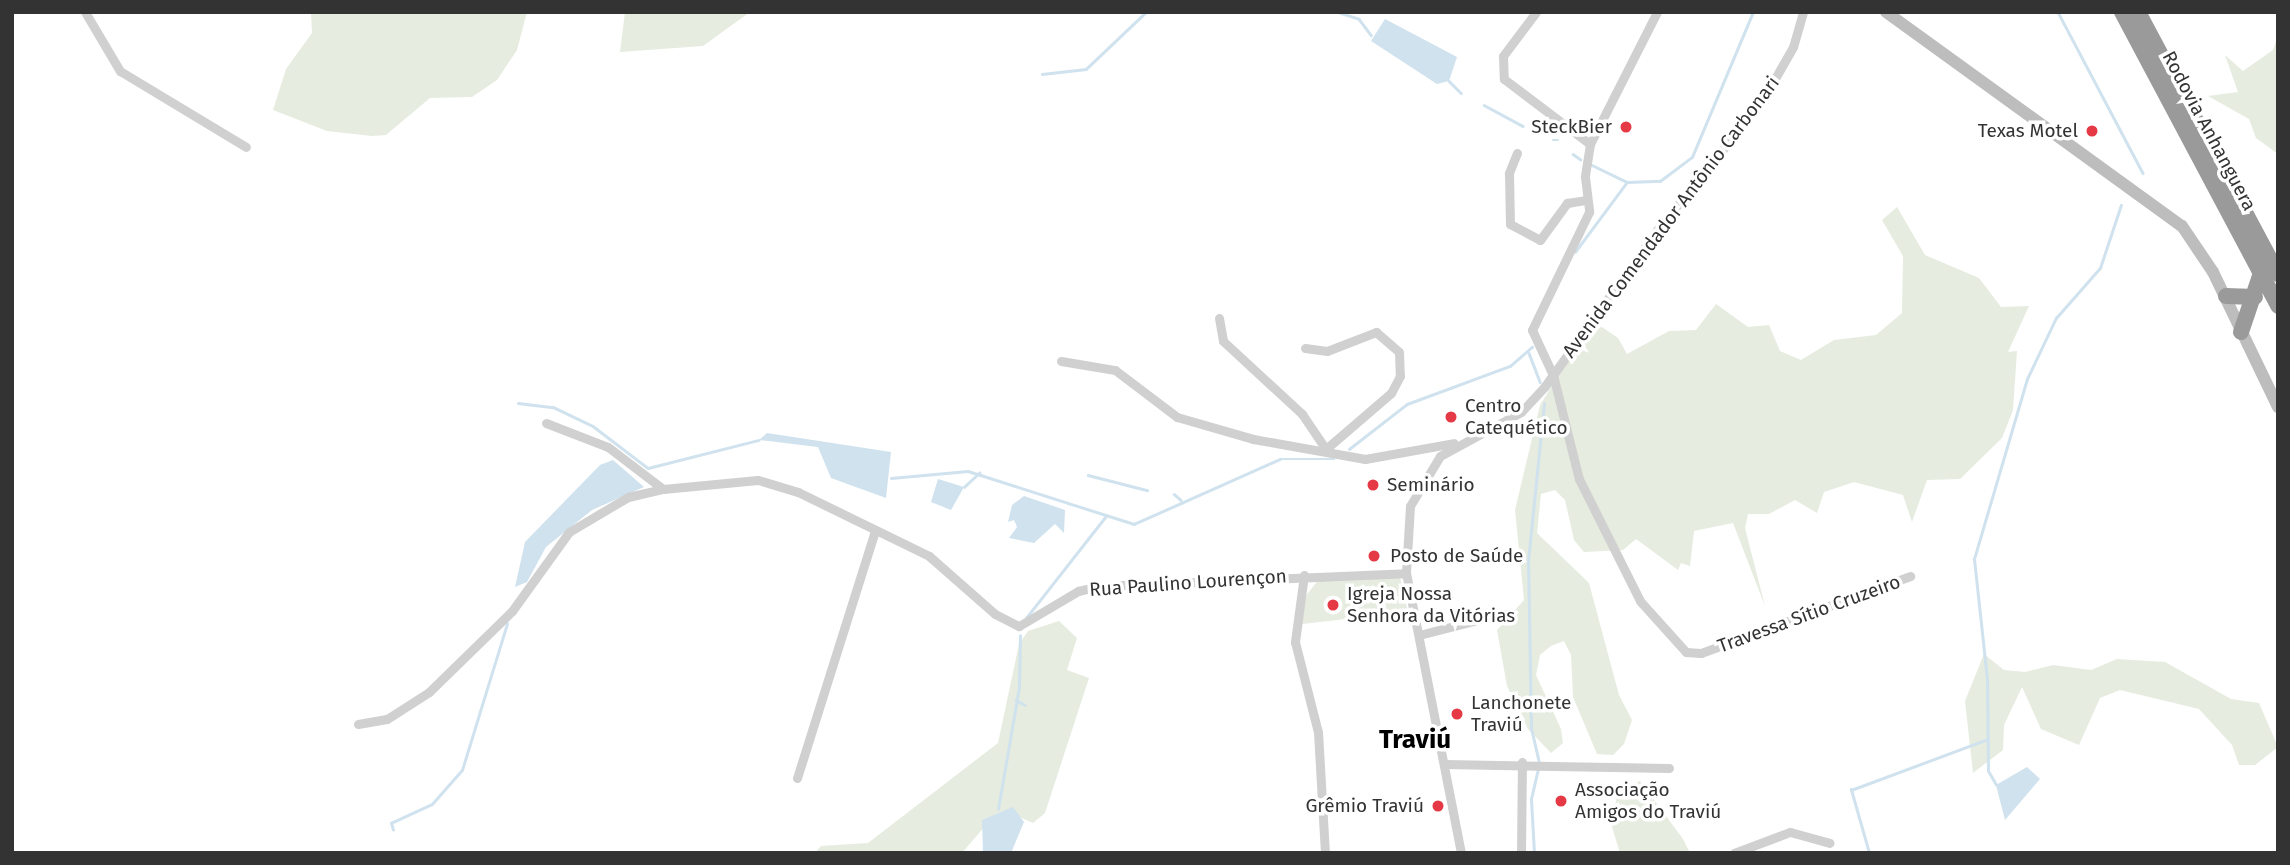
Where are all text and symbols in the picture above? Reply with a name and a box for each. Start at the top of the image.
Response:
street label: Rodovia Anhanguera [2157,47,2261,215]
street label: Avenida Comendador Antônio Carbonari [1558,72,1784,362]
place label: SteckBier [1531,116,1612,138]
marker: SteckBier [1618,119,1634,135]
place label: Texas Motel [1978,120,2078,142]
marker: Texas Motel [2084,123,2100,139]
place label: Centro Catequético [1465,395,1568,439]
marker: Centro Catequético [1443,409,1459,425]
place label: Seminário [1387,474,1475,496]
marker: Seminário [1365,477,1381,493]
place label: Posto de Saúde [1390,545,1523,567]
marker: Posto de Saúde [1364,546,1384,566]
street label: Rua Paulino Lourençon [1089,565,1287,601]
street label: Travessa Sítio Cruzeiro [1714,570,1904,658]
place label: Igreja Nossa Senhora da Vitórias [1347,583,1515,627]
marker: Igreja Nossa Senhora da Vitórias [1325,597,1341,613]
place label: Lanchonete Traviú [1471,692,1571,736]
marker: Lanchonete Traviú [1449,706,1465,722]
district label: Traviú [1379,724,1451,756]
place label: Associação Amigos do Traviú [1575,779,1721,823]
marker: Associação Amigos do Traviú [1553,793,1569,809]
place label: Grêmio Traviú [1305,795,1424,817]
marker: Grêmio Traviú [1430,798,1446,814]

